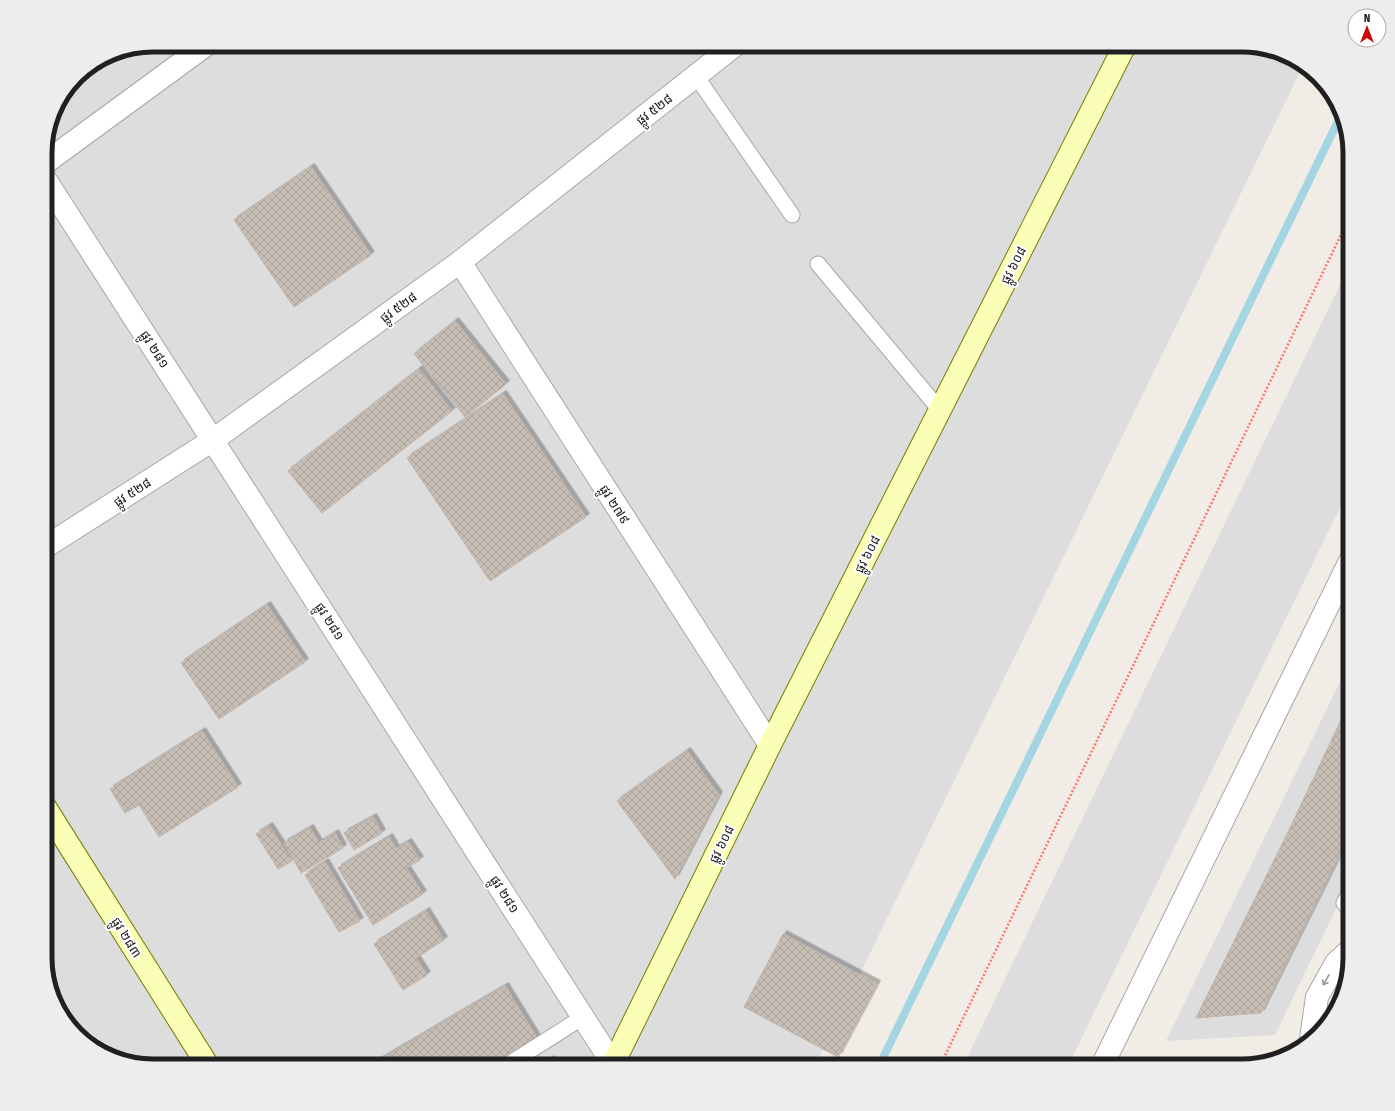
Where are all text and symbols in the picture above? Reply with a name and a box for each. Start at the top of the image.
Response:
north arrow [1347,8,1387,48]
text: N [1364,12,1370,25]
street label: ផ្លូវ ៥២៨ [633,91,678,131]
street label: ផ្លូវ ៦០៨ [998,244,1033,288]
street label: ផ្លូវ ៥២៨ [377,289,422,329]
street label: ផ្លូវ ២៨១ [134,328,172,373]
street label: ផ្លូវ ៥២៨ [111,475,156,513]
street label: ផ្លូវ ២៧៩ [593,482,633,529]
street label: ផ្លូវ ៦០៨ [852,533,887,577]
street label: ផ្លូវ ២៨១ [309,600,347,645]
street label: ផ្លូវ ៦០៨ [706,823,740,867]
street label: ផ្លូវ ២៨១ [484,873,522,918]
street label: ផ្លូវ ២៨៣ [105,914,145,962]
one-way arrow [1322,974,1330,986]

